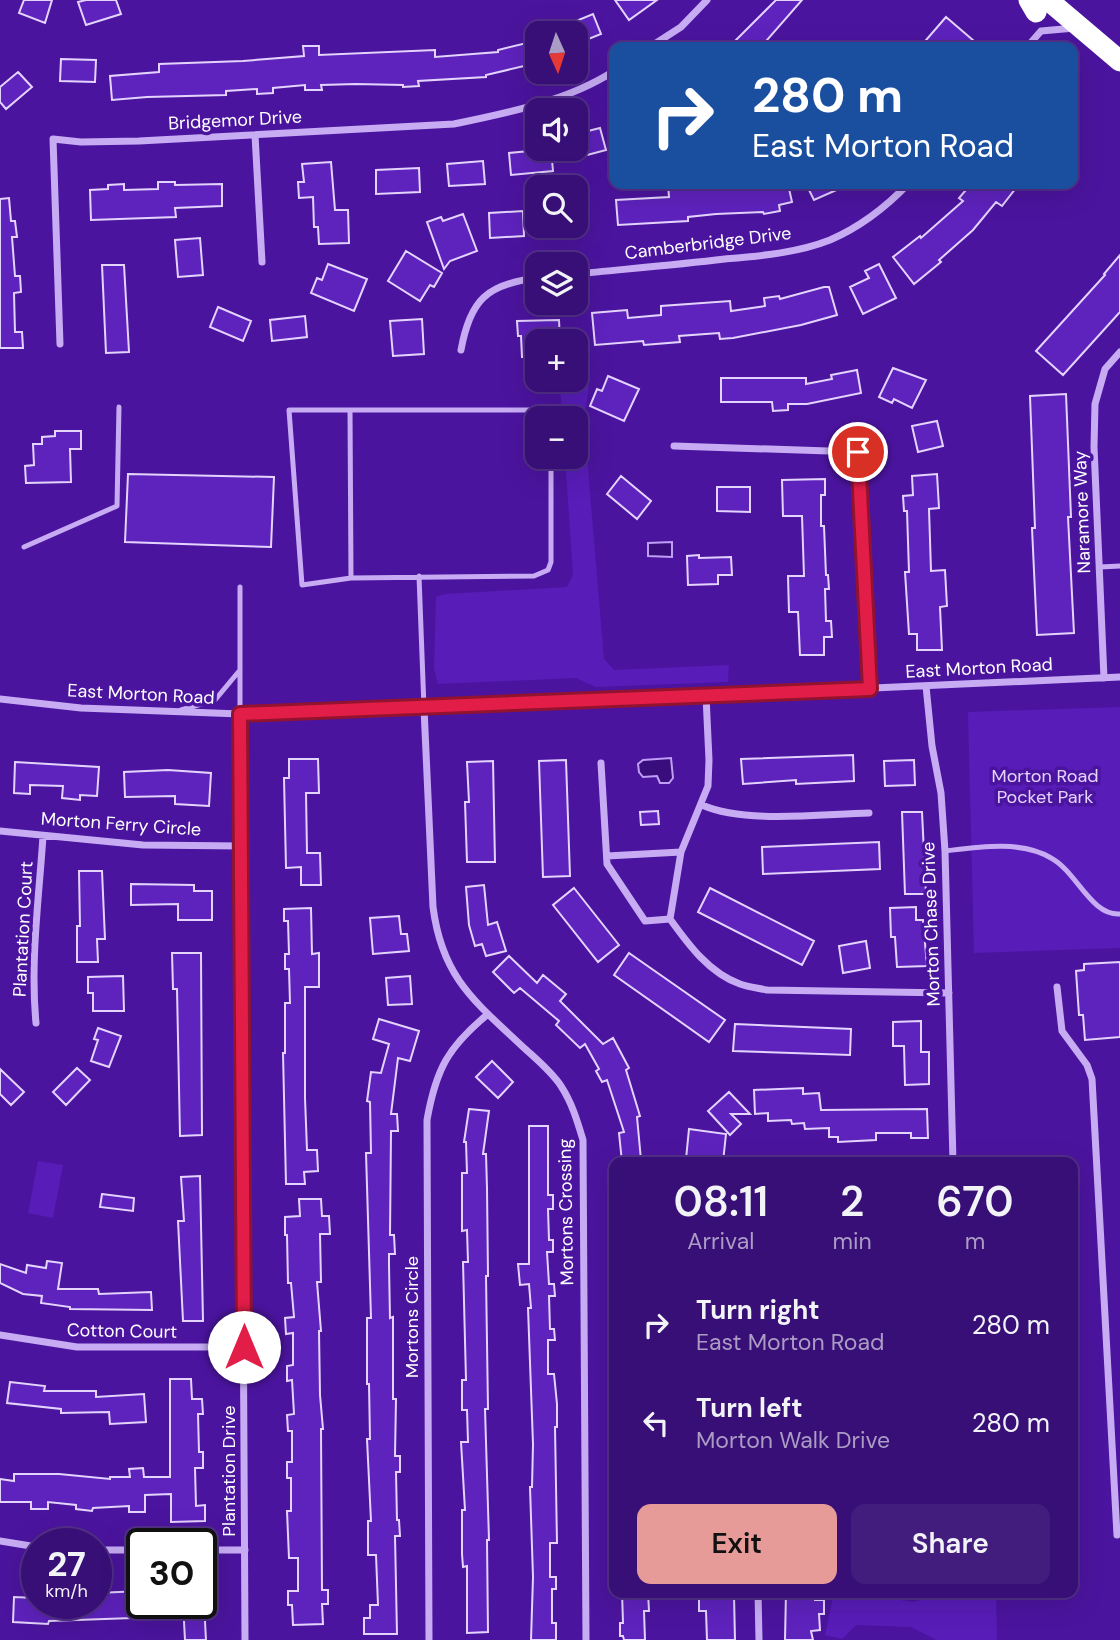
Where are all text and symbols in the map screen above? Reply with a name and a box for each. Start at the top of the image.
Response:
north arrow [525,21,588,84]
map controls [525,21,588,469]
text: 280 m [752,63,903,127]
icon: right [637,70,728,161]
button: sound [525,98,588,161]
street label: Bridgemor Drive [168,105,302,135]
text: East Morton Road [752,125,1014,167]
button: search [525,175,588,238]
street label: Camberbridge Drive [623,221,793,265]
button: layers [525,252,588,315]
button: + [525,329,588,392]
button: − [525,406,588,469]
pin [828,422,888,482]
icon: arrive [839,433,877,471]
street label: Naramore Way [1068,450,1096,574]
street label: East Morton Road [905,652,1053,684]
street label: East Morton Road [67,678,215,710]
park label: Morton Road Pocket Park [992,764,1098,809]
street label: Morton Ferry Circle [40,806,202,842]
street label: Morton Chase Drive [916,841,946,1007]
street label: Plantation Court [7,860,39,998]
street label: Mortons Crossing [553,1138,579,1286]
text: 08:11 [673,1174,768,1229]
text: 2 [840,1174,864,1229]
text: 670 [936,1174,1014,1229]
text: Arrival [687,1226,754,1256]
text: min [833,1226,872,1256]
text: m [965,1226,985,1256]
street label: Mortons Circle [400,1256,424,1378]
text: Turn right [696,1293,820,1327]
icon: right [637,1306,675,1344]
text: 280 m [972,1308,1050,1342]
position arrow [207,1310,281,1384]
street label: Cotton Court [67,1318,177,1344]
text: East Morton Road [696,1327,884,1357]
text: Turn left [696,1391,803,1425]
icon: left [637,1404,675,1442]
street label: Plantation Drive [217,1406,241,1536]
text: 280 m [972,1406,1050,1440]
text: Morton Walk Drive [696,1425,890,1455]
button: Exit [637,1504,837,1584]
button: Share [851,1504,1050,1584]
speed limit sign: 30 [126,1528,217,1619]
text: 27 [47,1541,86,1587]
text: km/h [45,1579,88,1603]

